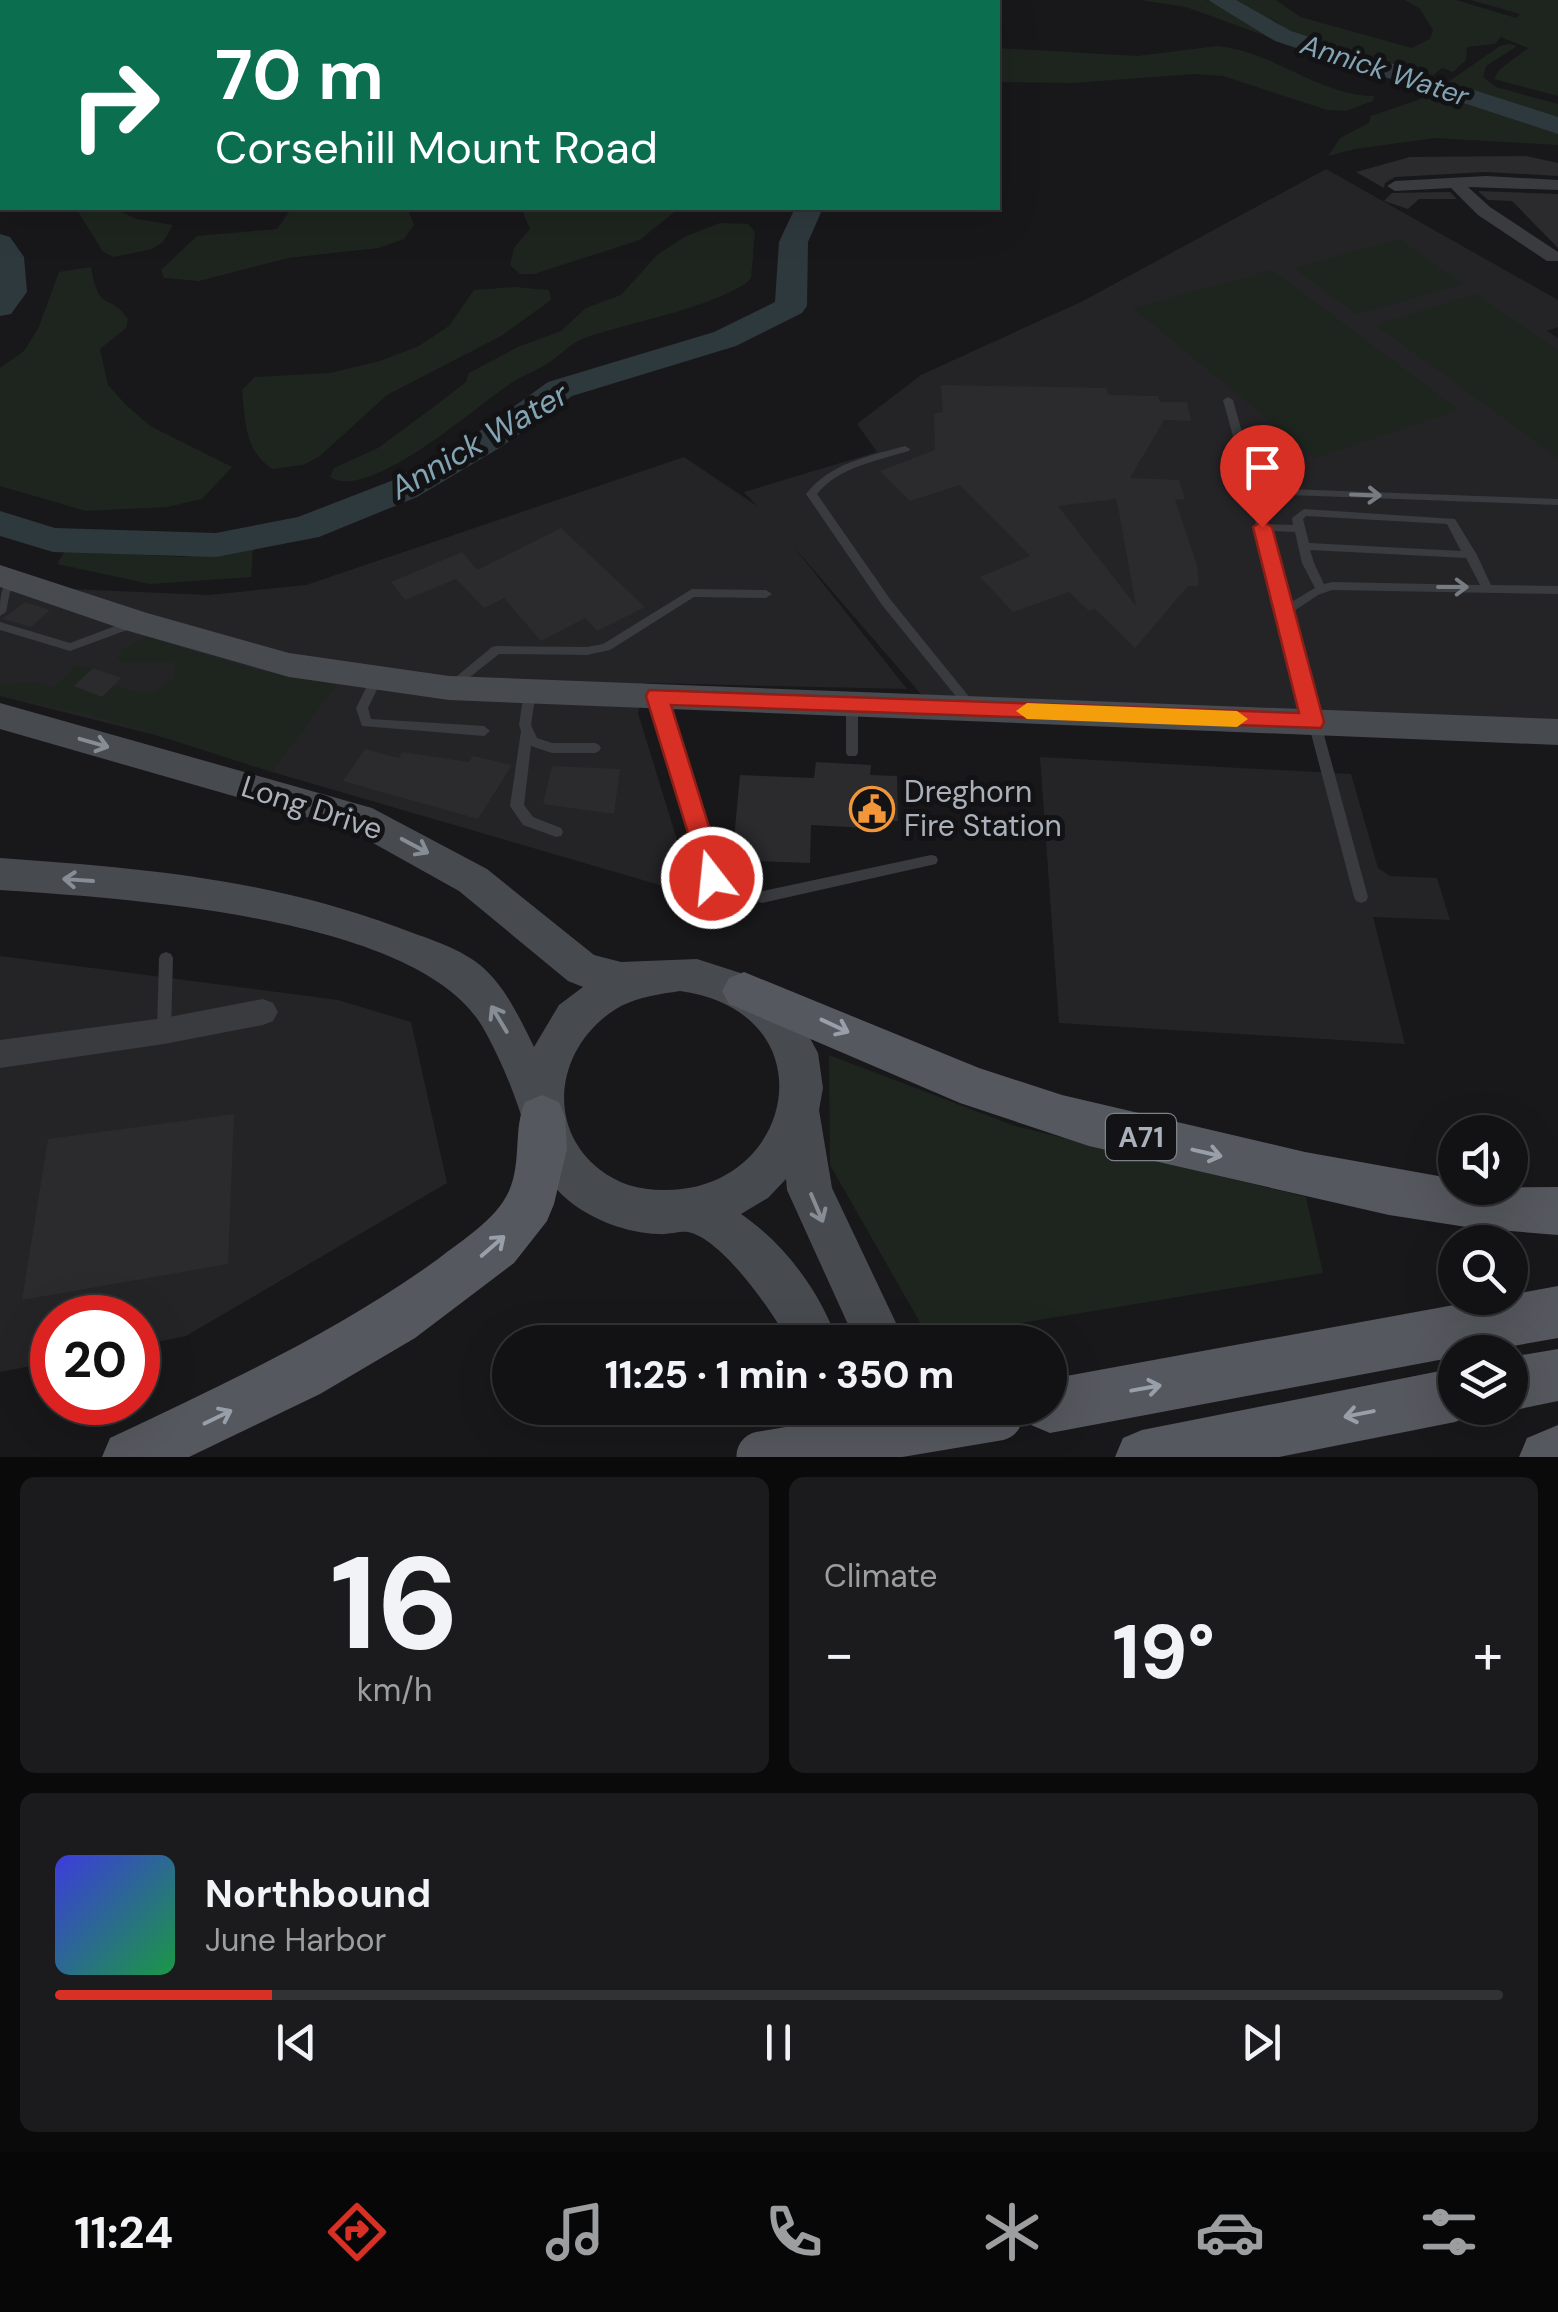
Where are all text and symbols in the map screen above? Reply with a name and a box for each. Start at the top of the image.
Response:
water label: Annick Water [1295,26,1474,115]
text: 70 m [215,30,384,121]
icon: right [50,40,180,170]
text: Corsehill Mount Road [215,118,658,177]
water label: Annick Water [381,372,577,509]
pin [1220,425,1305,528]
icon: arrive [1235,440,1290,495]
one-way arrow [1349,485,1381,504]
one-way arrow [1436,578,1468,596]
one-way arrow [78,734,109,753]
street label: Long Drive [237,766,388,849]
place label: Dreghorn Fire Station [904,772,1062,845]
public building icon: Dreghorn Fire Station [849,786,895,832]
position arrow [660,826,764,930]
one-way arrow [400,836,429,856]
one-way arrow [63,870,95,889]
one-way arrow [489,1005,509,1034]
one-way arrow [819,1018,849,1037]
road number: A71 [1106,1114,1176,1160]
map controls [1438,1115,1528,1425]
button: sound [1438,1115,1528,1205]
one-way arrow [1190,1145,1222,1163]
one-way arrow [809,1192,827,1222]
button: search [1438,1225,1528,1315]
one-way arrow [480,1235,505,1258]
speed limit sign: 20 [30,1295,160,1425]
button: layers [1438,1335,1528,1425]
text: 11:25 · 1 min · 350 m [605,1350,954,1400]
one-way arrow [1129,1378,1161,1397]
one-way arrow [1344,1405,1376,1424]
one-way arrow [202,1407,232,1426]
text: 16 [330,1519,459,1688]
text: Climate [824,1555,938,1597]
text: 19° [1112,1604,1215,1701]
text: − [824,1618,854,1690]
text: + [1473,1618,1503,1690]
text: km/h [357,1669,432,1711]
text: Northbound [205,1869,431,1919]
text: June Harbor [205,1919,386,1961]
icon: previous [269,2015,324,2070]
icon: pause [751,2015,806,2070]
icon: next [1234,2015,1289,2070]
icon: directions [322,2197,392,2267]
icon: music [540,2197,610,2267]
icon: phone [759,2197,829,2267]
icon: climate [977,2197,1047,2267]
icon: car [1195,2197,1265,2267]
icon: filters [1414,2197,1484,2267]
text: 11:24 [74,2203,173,2262]

